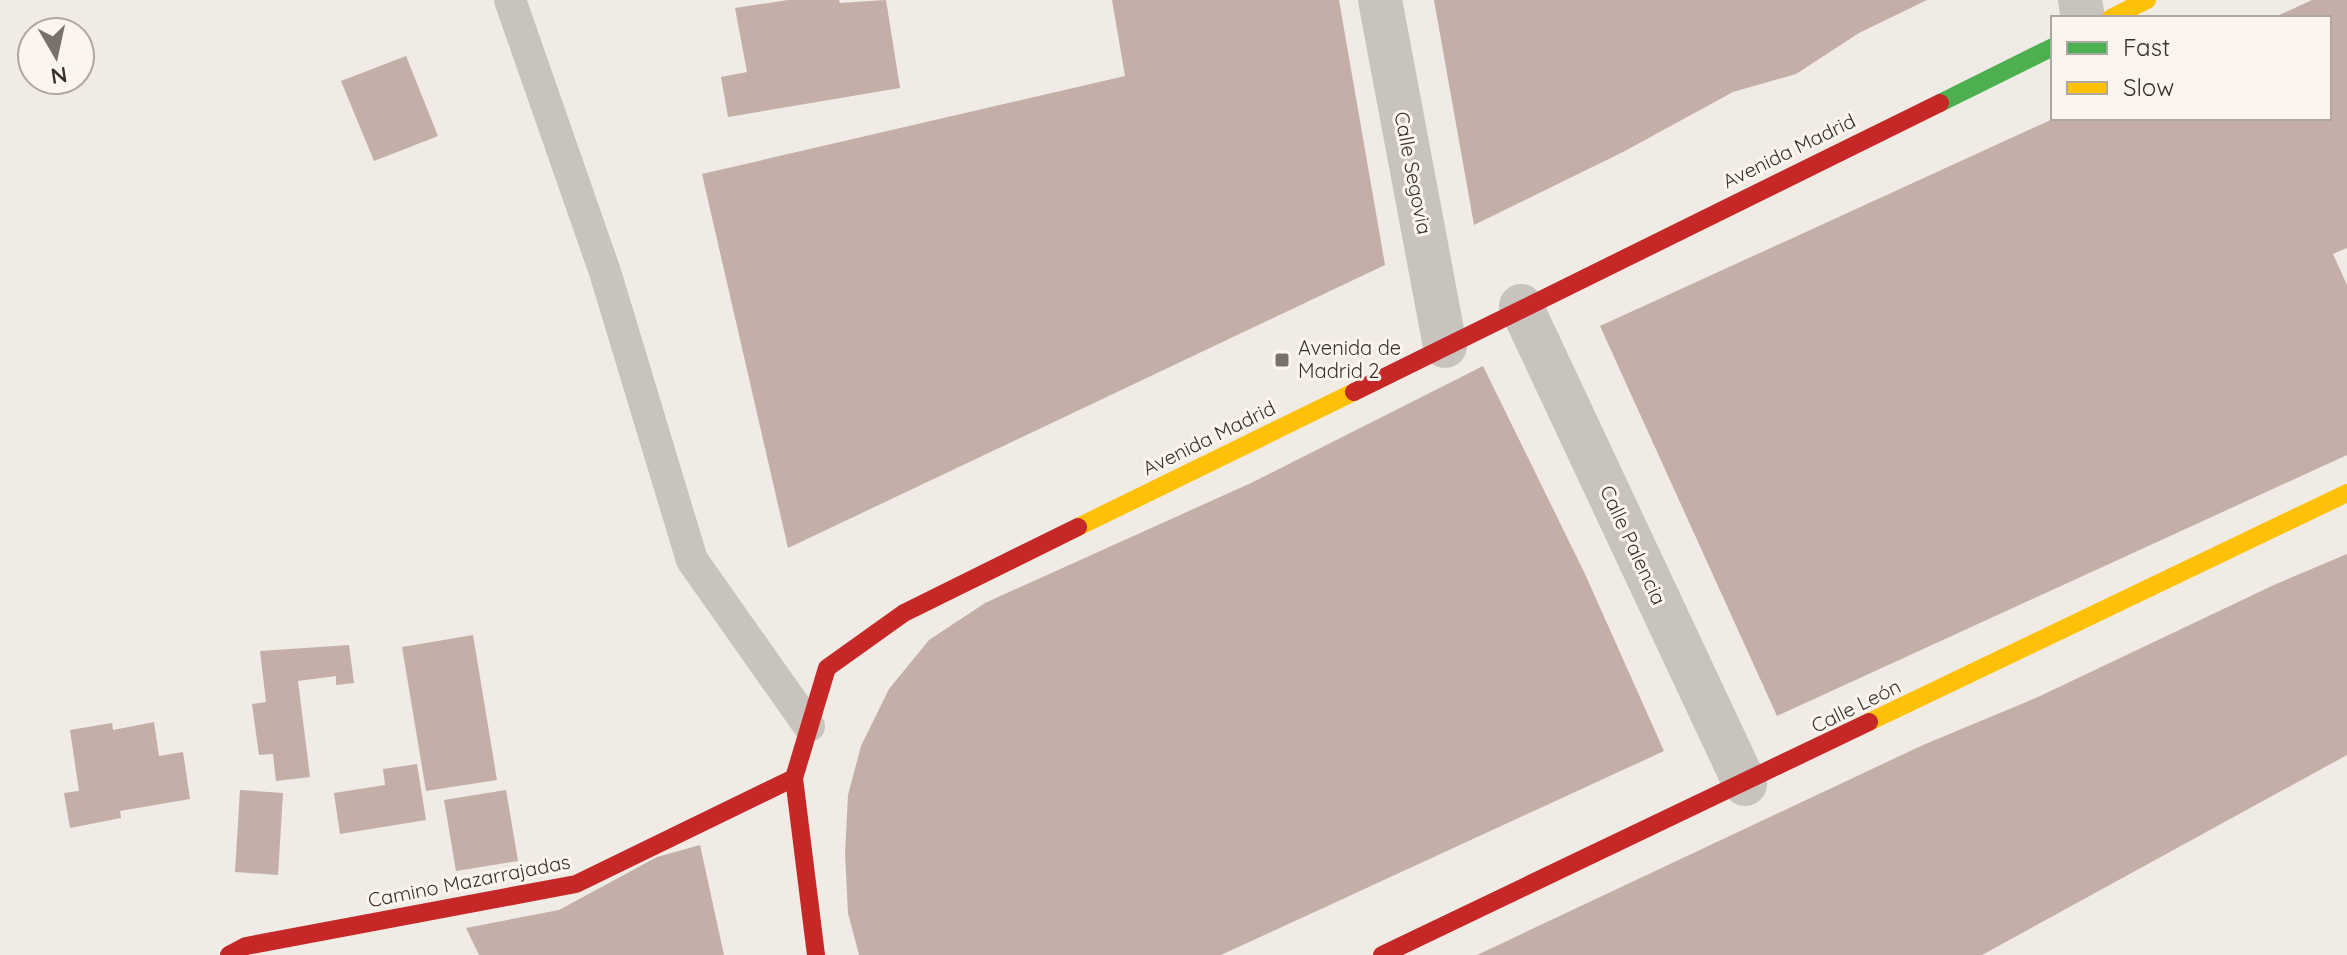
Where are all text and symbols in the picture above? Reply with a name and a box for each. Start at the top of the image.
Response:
north arrow [16,16,96,96]
legend [2051,16,2331,120]
text: Fast [2123,32,2170,62]
text: N [49,61,69,91]
text: Slow [2123,72,2174,102]
street label: Avenida Madrid [1718,108,1859,193]
street label: Calle Segovia [1389,109,1438,236]
place label: Avenida de Madrid 2 [1298,335,1401,383]
marker: Avenida de Madrid 2 [1273,351,1291,369]
street label: Avenida Madrid [1138,395,1279,480]
street label: Calle Palencia [1595,481,1672,608]
street label: Calle León [1807,673,1905,738]
street label: Camino Mazarrajadas [366,849,572,912]

